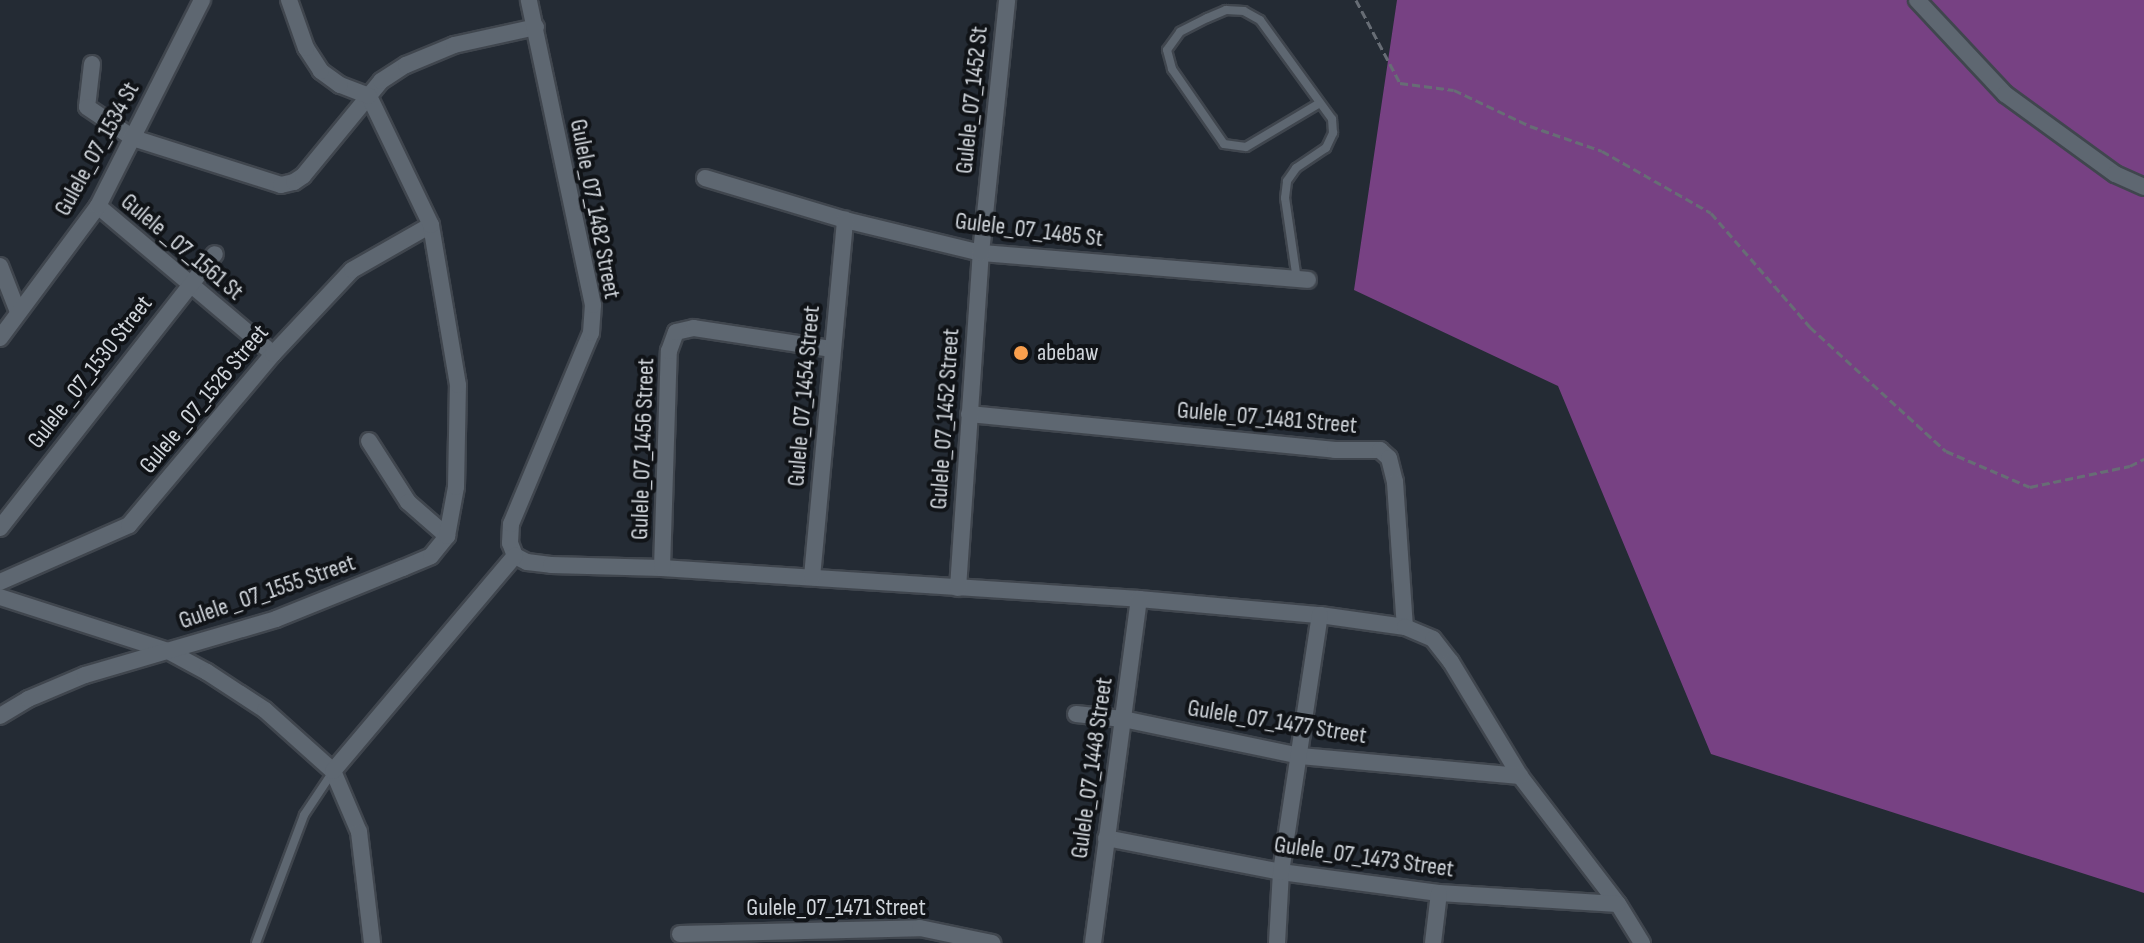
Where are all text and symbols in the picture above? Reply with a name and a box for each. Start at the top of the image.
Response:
street label: Gulele_07_1452 St [950,25,994,175]
street label: Gulele_07_1534 St [48,77,146,221]
street label: Gulele_07_1482 Street [563,117,627,301]
street label: Gulele _07_1561 St [115,187,249,307]
street label: Gulele_07_1485 St [953,207,1105,253]
street label: Gulele _07_1530 Street [21,290,159,454]
street label: Gulele_07_1454 Street [782,304,826,488]
street label: Gulele _07_1526 Street [133,319,275,479]
street label: Gulele_07_1452 Street [924,328,966,510]
place label: abebaw [1037,339,1098,367]
marker: abebaw [1012,344,1030,362]
street label: Gulele_07_1456 Street [625,358,661,540]
street label: Gulele_07_1481 Street [1176,396,1358,440]
street label: Gulele _07_1555 Street [175,548,359,636]
street label: Gulele_07_1448 Street [1065,676,1119,860]
street label: Gulele_07_1477 Street [1186,694,1368,750]
street label: Gulele_07_1473 Street [1272,830,1456,884]
street label: Gulele_07_1471 Street [746,894,926,922]

